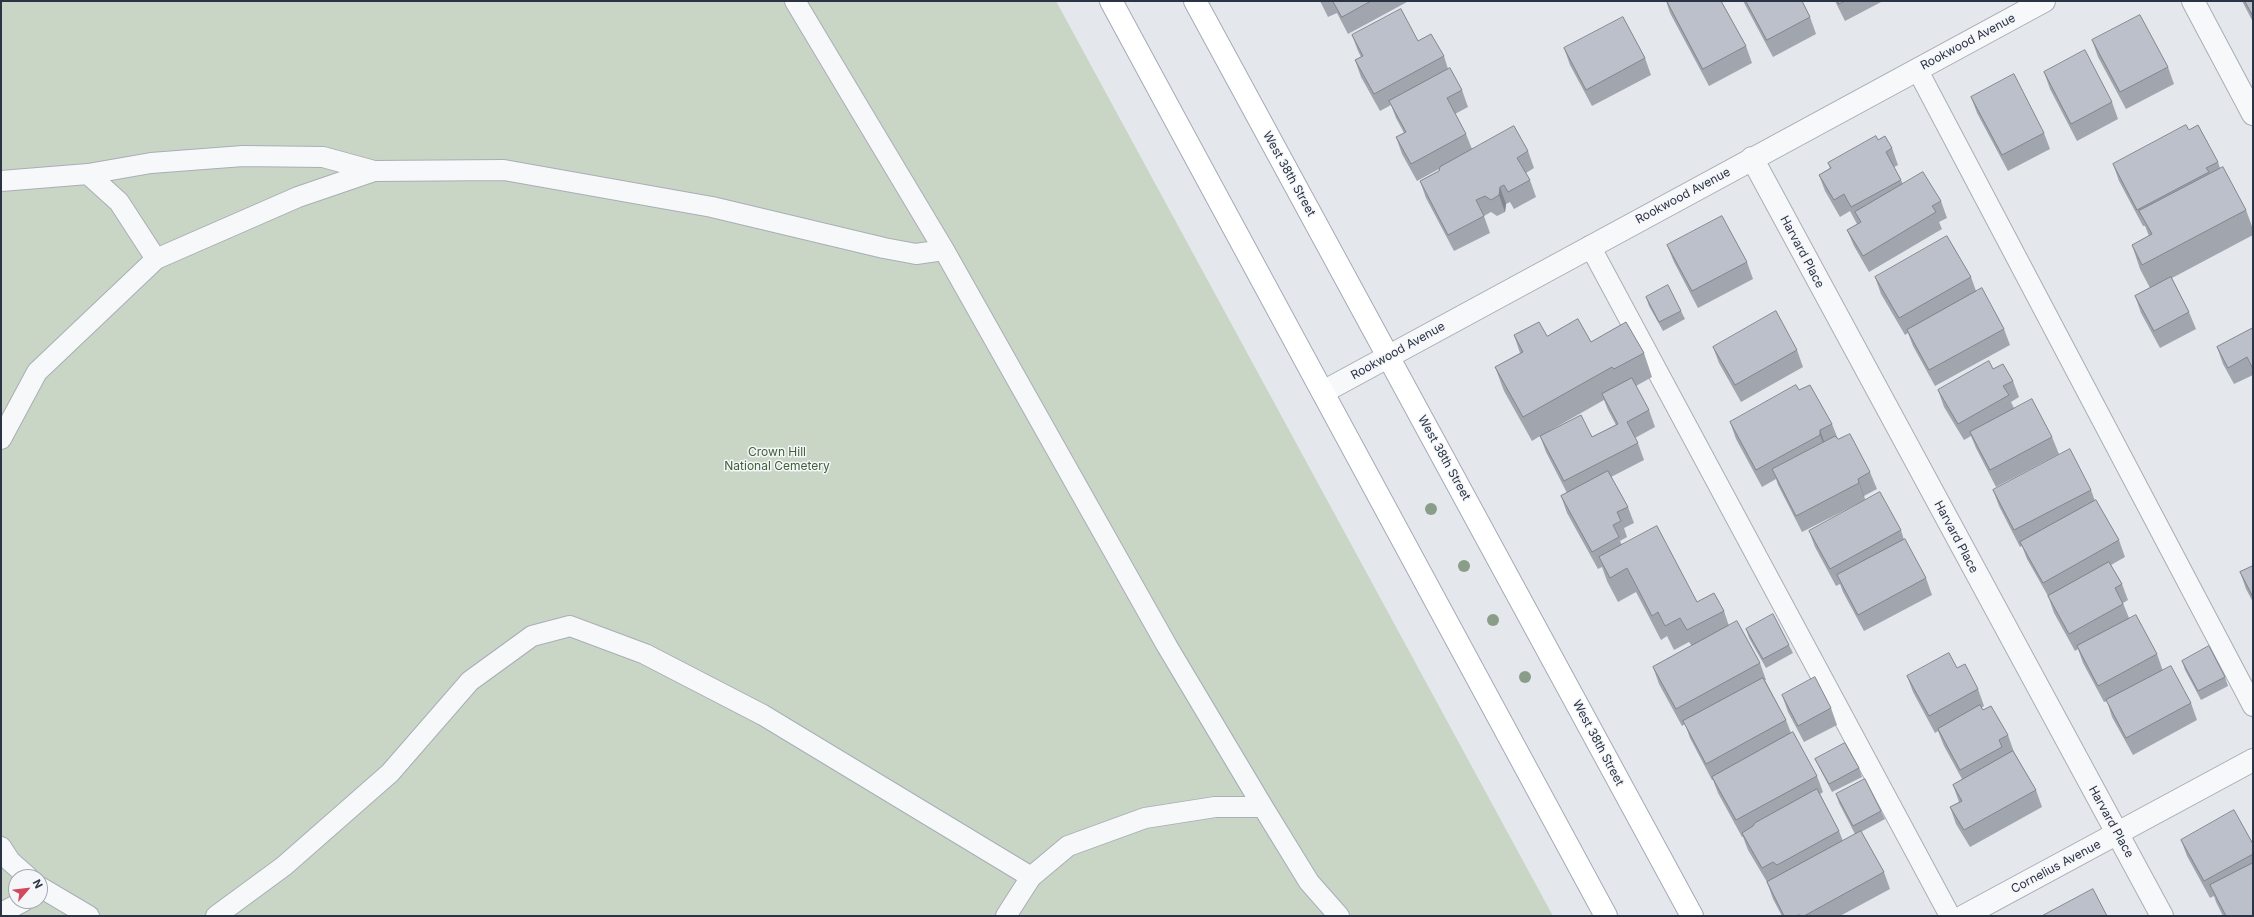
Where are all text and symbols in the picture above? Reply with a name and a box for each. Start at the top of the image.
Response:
street label: Rookwood Avenue [1918,11,2018,73]
street label: West 38th Street [1260,129,1318,219]
street label: Rookwood Avenue [1633,165,1733,227]
street label: Harvard Place [1777,213,1827,291]
street label: Rookwood Avenue [1348,319,1448,383]
street label: West 38th Street [1415,413,1473,503]
park label: Crown Hill National Cemetery [724,445,830,473]
street label: Harvard Place [1931,498,1981,576]
street label: West 38th Street [1569,698,1627,788]
street label: Harvard Place [2085,784,2137,860]
street label: Cornelius Avenue [2009,837,2103,897]
north arrow [8,869,48,909]
text: N [30,877,46,891]

